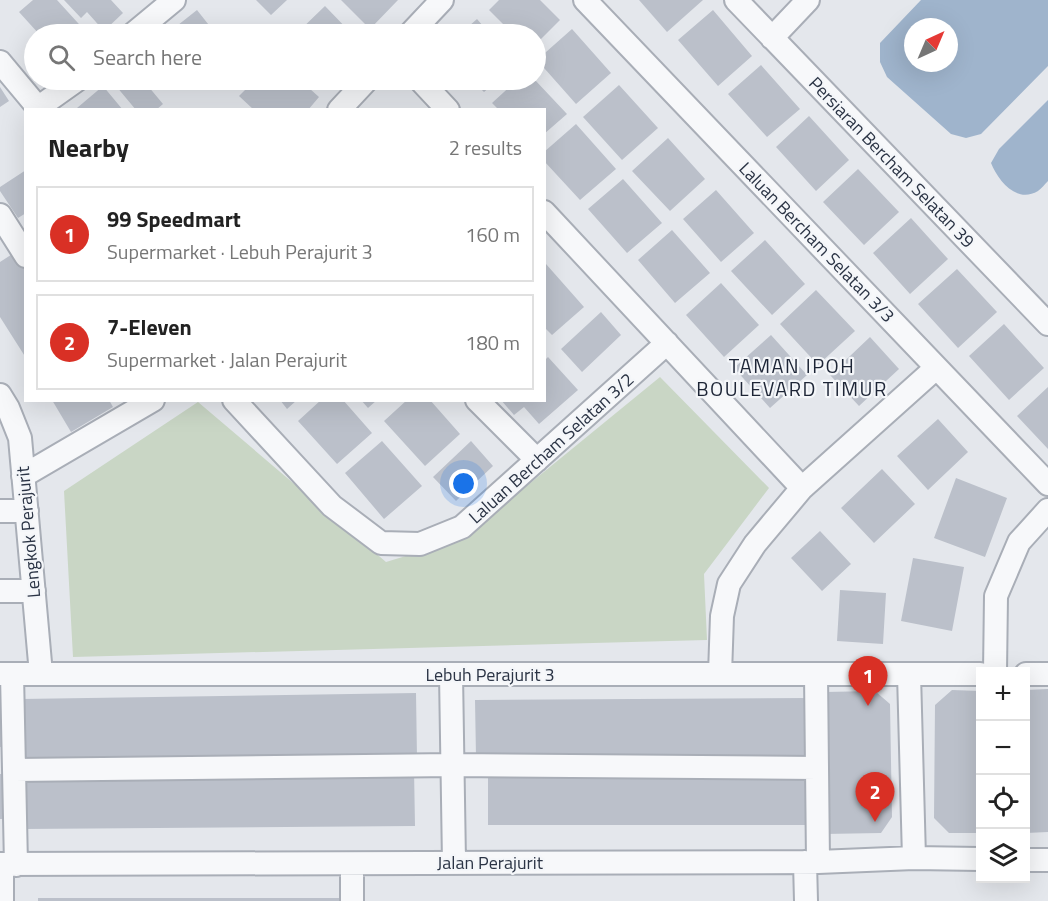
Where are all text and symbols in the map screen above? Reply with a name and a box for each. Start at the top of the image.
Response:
north arrow [904,18,958,72]
search box [24,24,546,90]
text: Search here [93,40,202,74]
icon: search [45,41,78,74]
street label: Persiaran Bercham Selatan 39 [803,70,981,254]
text: Nearby [48,128,129,167]
text: 2 results [449,132,522,163]
street label: Laluan Bercham Selatan 3/3 [733,156,901,328]
text: 99 Speedmart [107,202,241,236]
text: 1 [64,219,75,250]
text: 160 m [465,219,520,250]
text: Supermarket · Lebuh Perajurit 3 [107,236,373,267]
text: 7-Eleven [107,310,192,344]
text: 2 [64,327,75,358]
text: 180 m [465,327,520,358]
text: Supermarket · Jalan Perajurit [107,344,347,375]
district label: TAMAN IPOH BOULEVARD TIMUR [696,350,888,404]
street label: Laluan Bercham Selatan 3/2 [462,366,640,530]
street label: Lengkok Perajurit [9,464,47,599]
your location [449,469,478,498]
pin: 1 [848,656,888,706]
street label: Lebuh Perajurit 3 [425,661,555,688]
map controls [976,667,1030,883]
button: + [976,667,1030,721]
button: − [976,721,1030,775]
pin: 2 [856,772,894,822]
button: locate [976,775,1030,829]
button: layers [976,829,1030,883]
street label: Jalan Perajurit [437,849,544,876]

